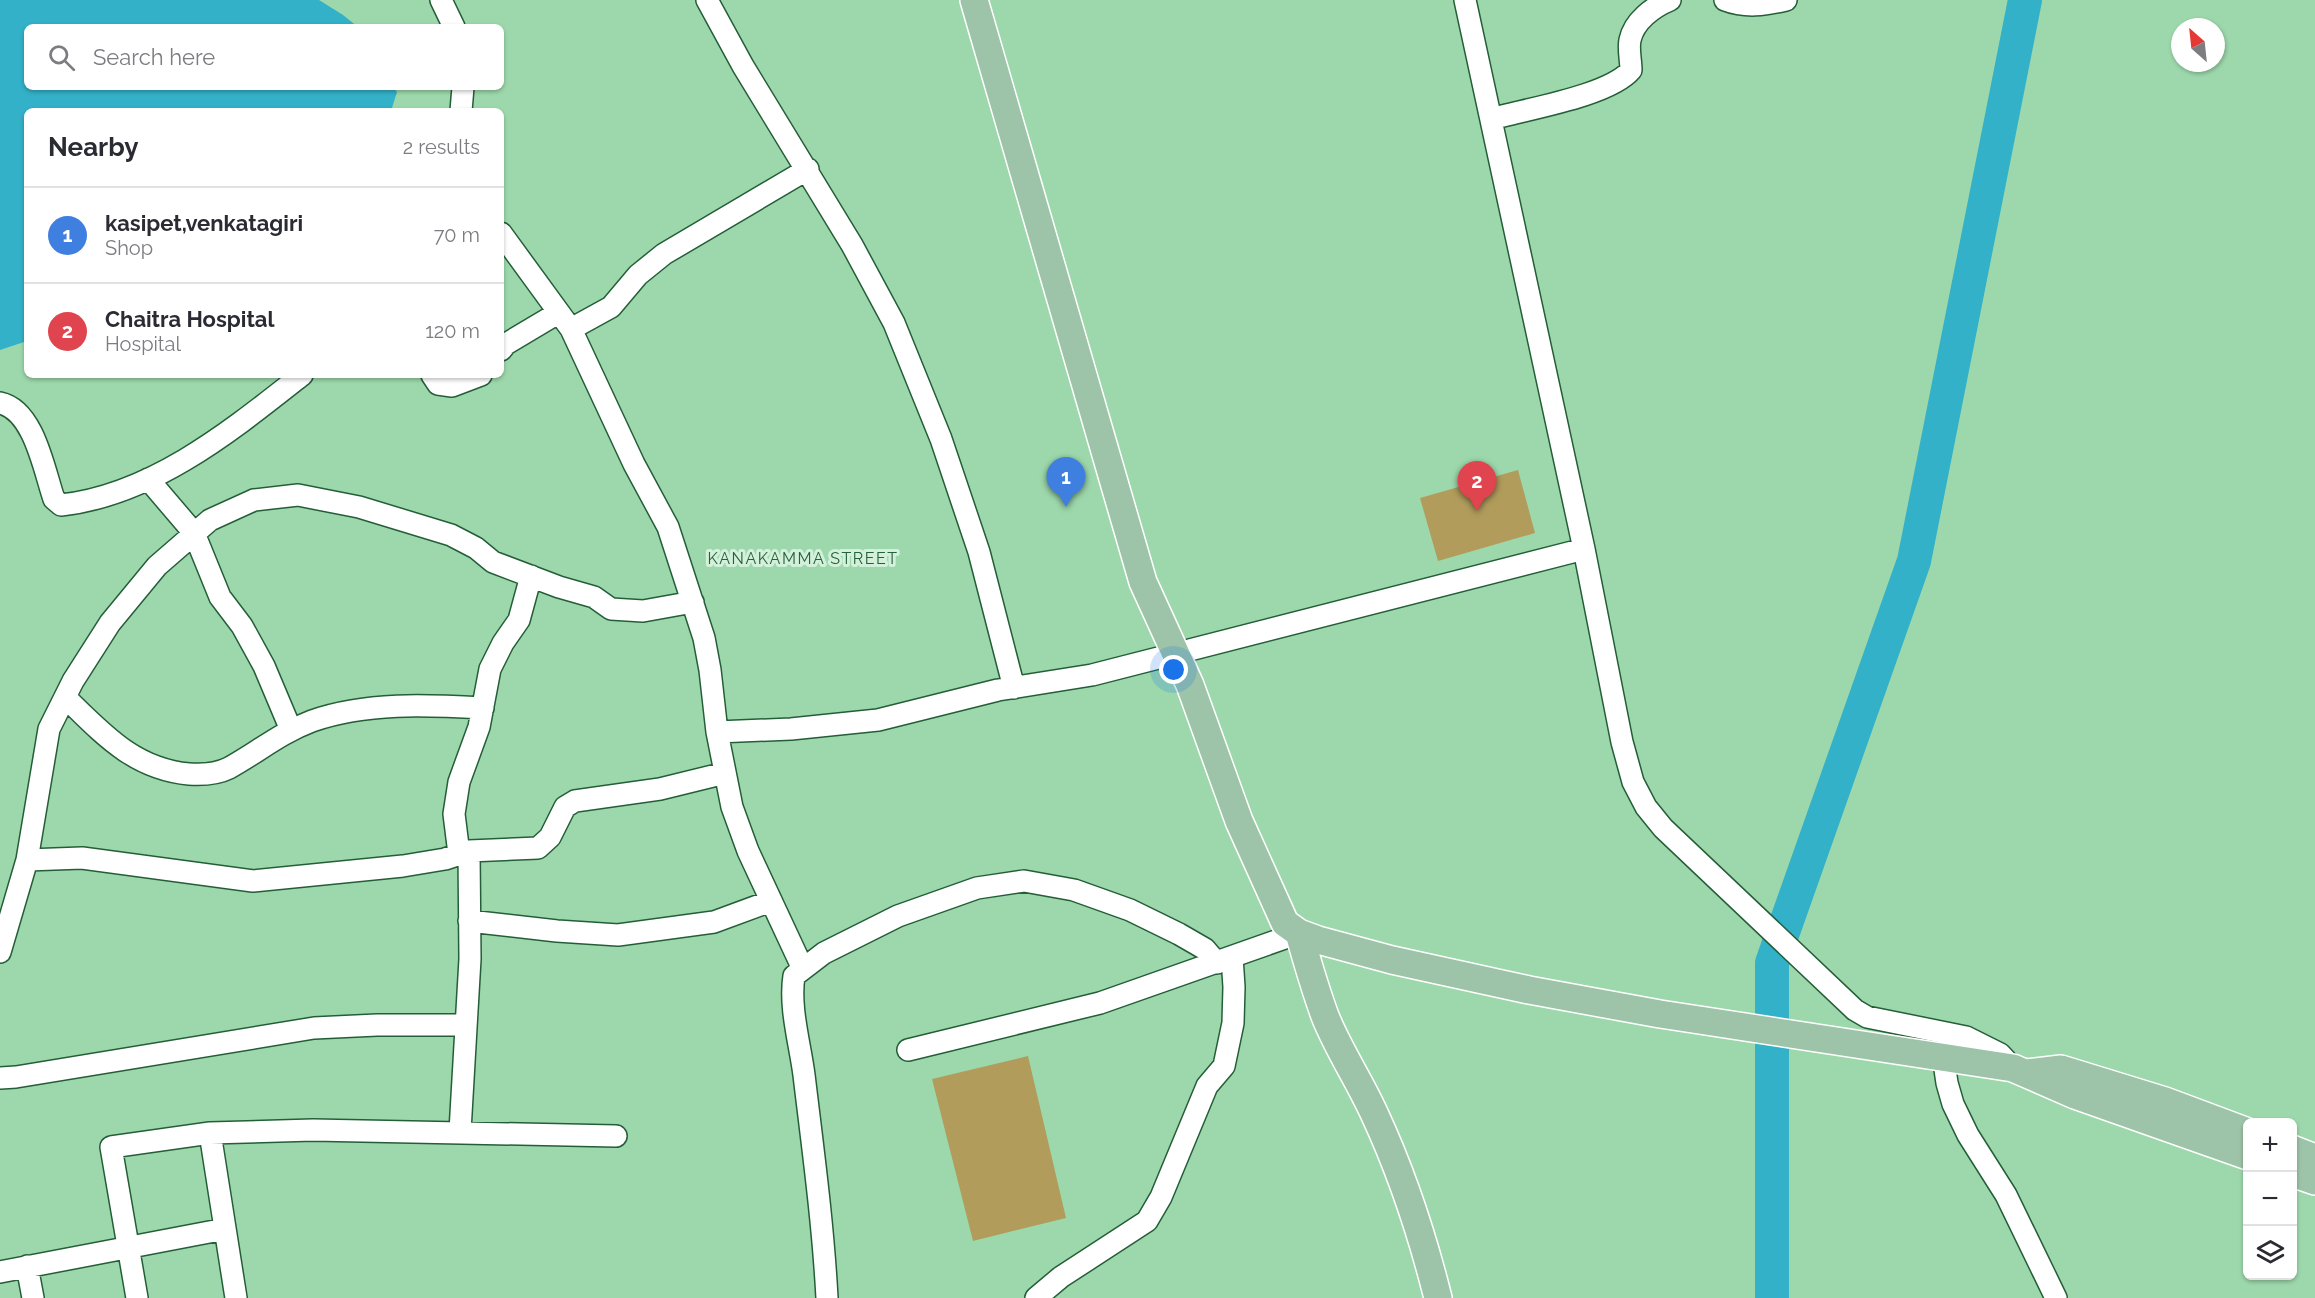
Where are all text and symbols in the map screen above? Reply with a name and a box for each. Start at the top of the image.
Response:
north arrow [2171,18,2225,72]
search box [24,24,504,90]
icon: search [45,41,78,74]
text: Search here [93,44,215,70]
text: Nearby [48,132,138,162]
text: 2 results [403,135,480,159]
text: kasipet,venkatagiri [105,210,303,236]
text: 1 [63,223,72,247]
text: 70 m [434,223,480,247]
text: Shop [105,236,153,260]
text: Chaitra Hospital [105,306,274,332]
text: 2 [62,319,73,343]
text: 120 m [425,319,480,343]
text: Hospital [105,332,181,356]
pin: 1 [1046,458,1086,507]
pin: 2 [1458,462,1496,511]
district label: KANAKAMMA STREET [708,549,899,568]
your location [1159,655,1188,684]
map controls [2243,1118,2297,1280]
button: + [2243,1118,2297,1172]
button: − [2243,1172,2297,1226]
button: layers [2243,1226,2297,1280]

